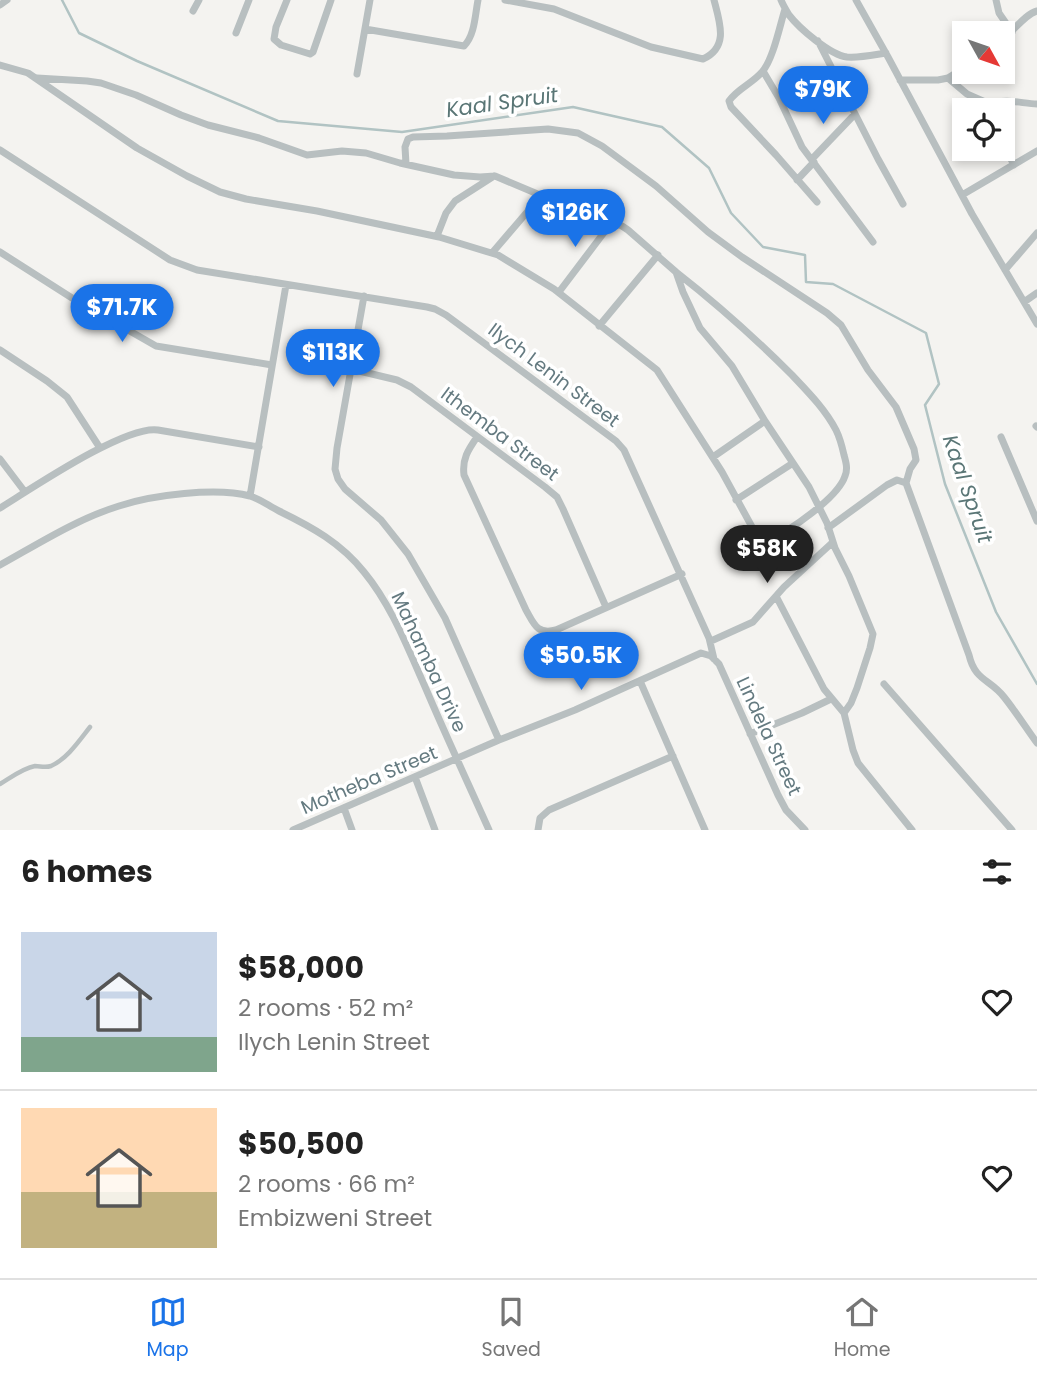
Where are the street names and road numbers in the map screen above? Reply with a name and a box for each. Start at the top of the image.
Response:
street label: Ilych Lenin Street [483,317,625,434]
street label: Ithemba Street [435,381,565,487]
street label: Mahamba Drive [385,587,473,737]
street label: Lindela Street [730,672,808,800]
street label: Motheba Street [297,739,441,821]

